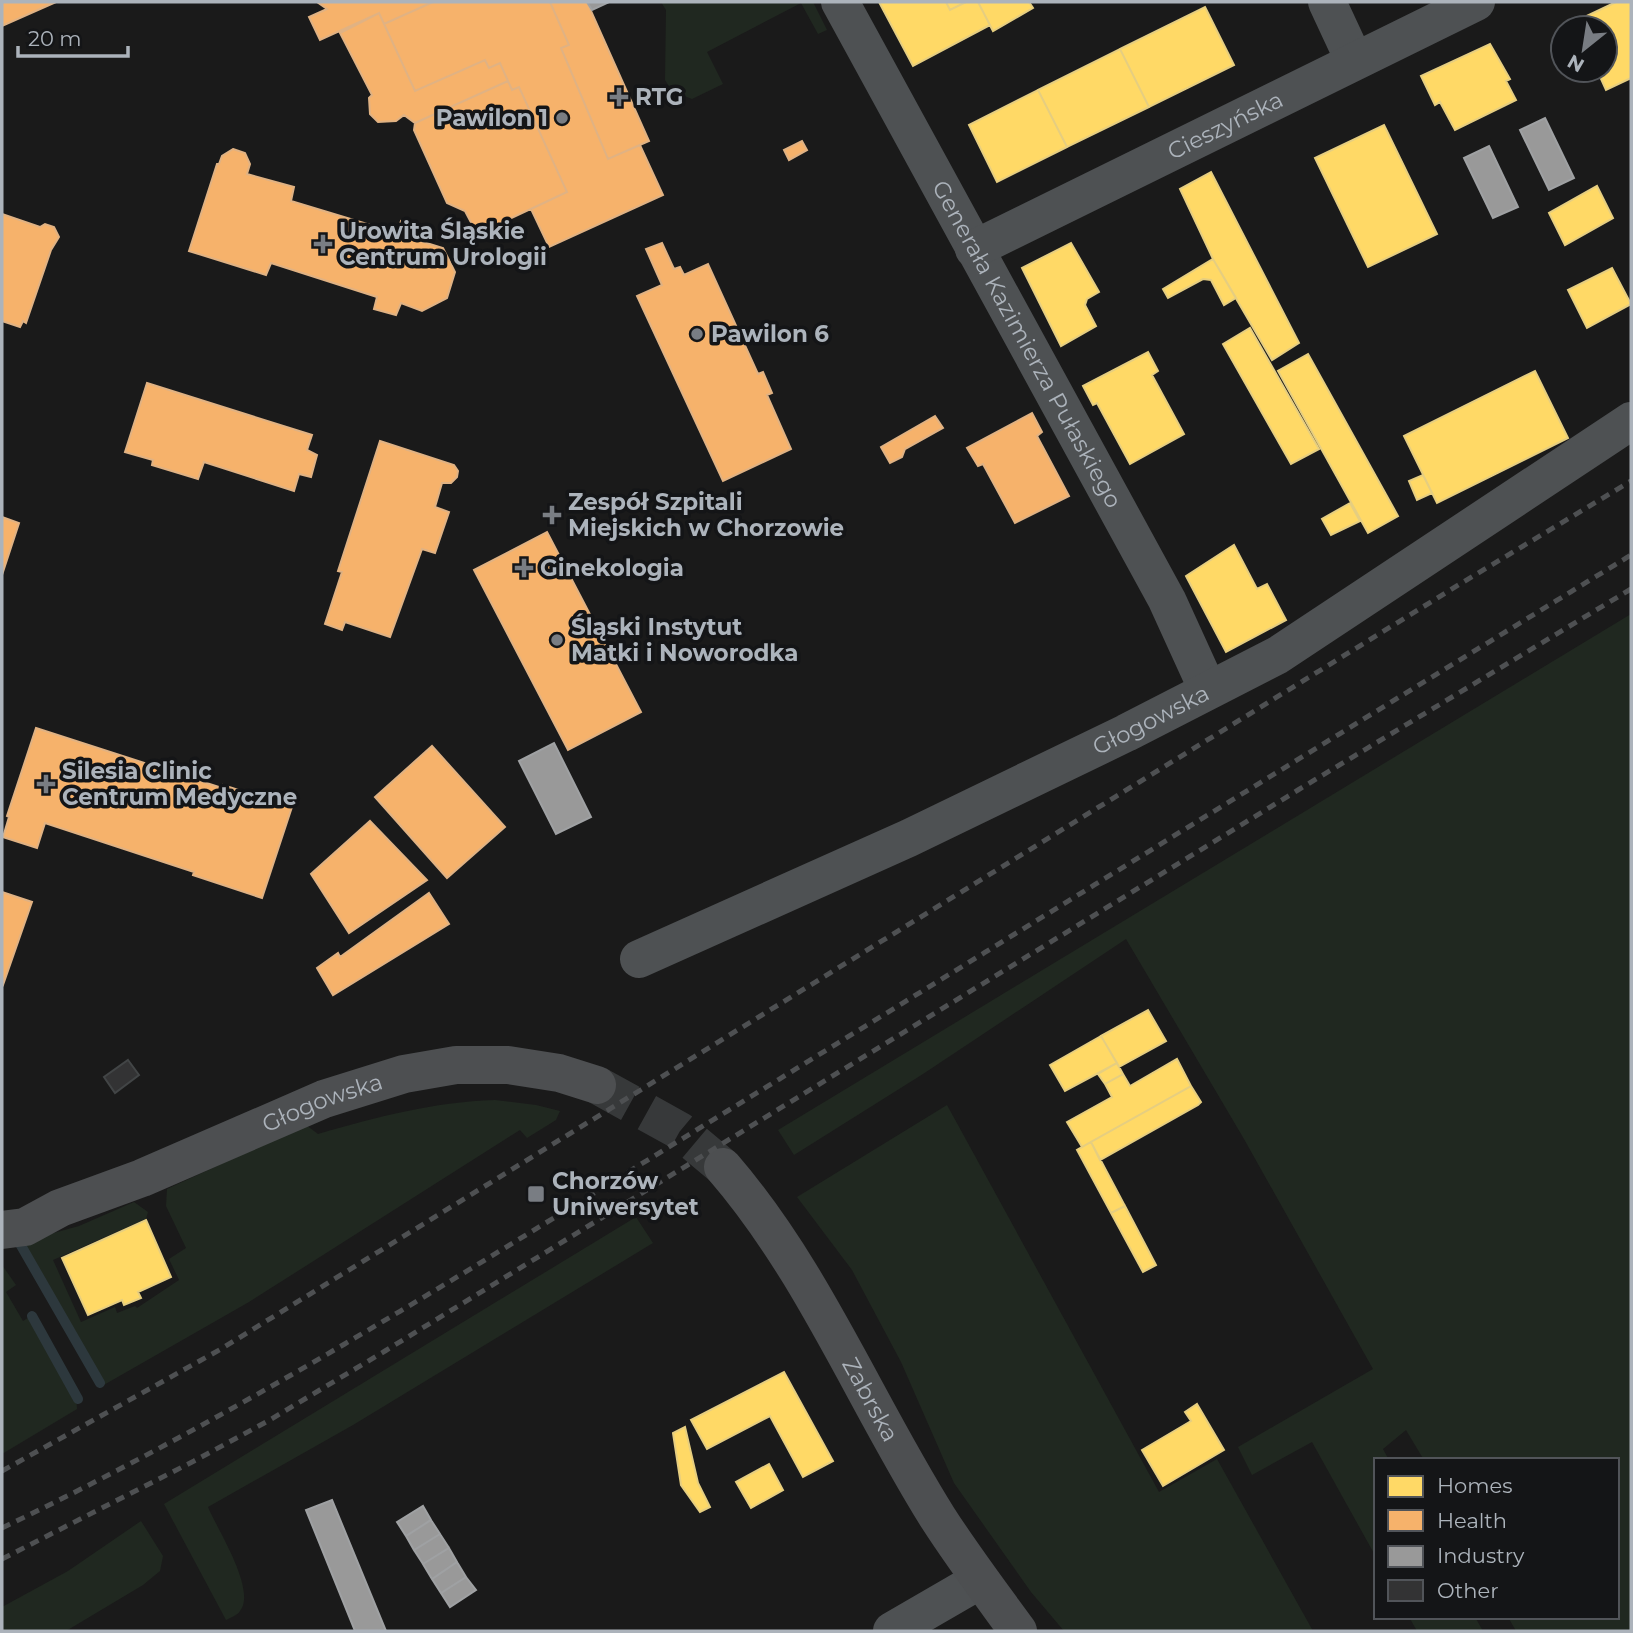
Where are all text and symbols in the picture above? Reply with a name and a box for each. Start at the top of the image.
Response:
scale bar [18,14,128,58]
north arrow [1549,14,1619,84]
text: 20 m [28,26,82,51]
text: N [1563,49,1588,77]
place label: RTG [635,83,683,111]
street label: Cieszyńska [1163,85,1288,166]
marker: RTG [609,87,629,107]
place label: Pawilon 1 [436,104,548,132]
marker: Pawilon 1 [554,110,570,126]
street label: Generała Kazimierza Pułaskiego [926,176,1128,513]
place label: Urowita Śląskie Centrum Urologii [339,217,547,271]
marker: Urowita Śląskie Centrum Urologii [313,234,333,254]
place label: Pawilon 6 [711,320,829,348]
marker: Pawilon 6 [689,326,705,342]
place label: Zespół Szpitali Miejskich w Chorzowie [568,488,844,542]
marker: Zespół Szpitali Miejskich w Chorzowie [542,505,562,525]
place label: Ginekologia [540,554,684,582]
marker: Ginekologia [514,558,534,578]
place label: Śląski Instytut Matki i Noworodka [571,613,798,667]
marker: Śląski Instytut Matki i Noworodka [549,632,565,648]
street label: Głogowska [1088,679,1214,761]
place label: Silesia Clinic Centrum Medyczne [62,757,297,811]
marker: Silesia Clinic Centrum Medyczne [36,774,56,794]
street label: Głogowska [258,1068,386,1138]
place label: Chorzów Uniwersytet [552,1167,699,1221]
marker: Chorzów Uniwersytet [526,1184,546,1204]
street label: Zabrska [836,1353,905,1447]
legend [1374,1458,1619,1619]
text: Homes [1437,1473,1512,1498]
text: Health [1437,1508,1507,1533]
text: Industry [1437,1543,1525,1568]
text: Other [1437,1578,1499,1603]

